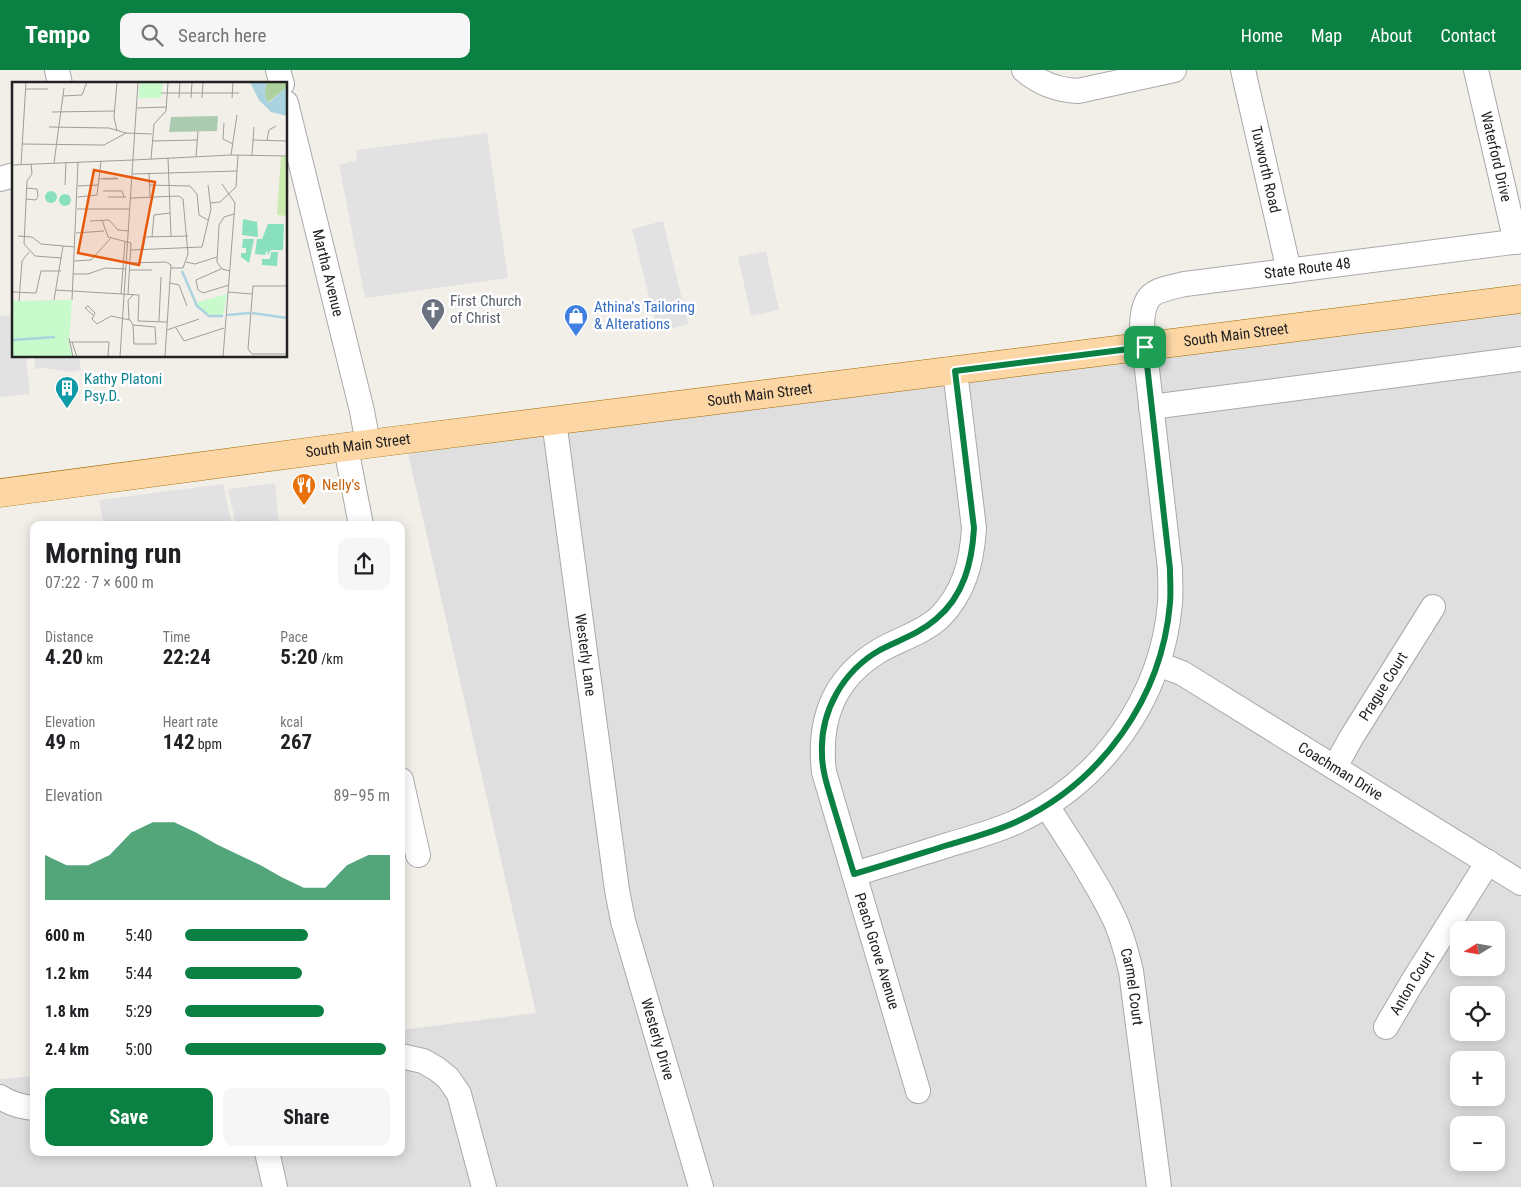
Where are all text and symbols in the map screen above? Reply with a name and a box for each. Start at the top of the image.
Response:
search box [120,13,470,58]
text: Tempo [25,21,90,49]
icon: search [138,21,166,49]
text: Search here [178,24,266,47]
text: Home [1241,25,1283,46]
text: Map [1311,25,1342,46]
text: About [1370,25,1412,46]
text: Contact [1440,25,1496,46]
inset map [12,82,288,358]
street label: Waterford Drive [1477,110,1515,204]
street label: Tuxworth Road [1247,124,1284,215]
street label: Martha Avenue [309,228,347,318]
street label: State Route 48 [1263,254,1352,283]
place label: First Church of Christ [450,292,522,327]
church icon: First Church of Christ [420,297,446,331]
place label: Athina's Tailoring & Alterations [594,298,695,333]
shop icon: Athina's Tailoring & Alterations [563,303,589,337]
street label: South Main Street [1182,319,1289,350]
pin [1124,326,1166,368]
icon: arrive [1131,333,1159,361]
place label: Kathy Platoni Psy.D. [84,370,162,405]
building icon: Kathy Platoni Psy.D. [54,375,80,409]
street label: South Main Street [706,379,813,410]
street label: South Main Street [304,430,411,461]
restaurant icon: Nelly's [291,472,317,506]
place label: Nelly's [322,476,361,494]
text: Morning run [45,537,181,570]
button: share [338,538,390,590]
text: 07:22 · 7 × 600 m [45,573,154,592]
street label: Westerly Lane [571,613,600,697]
text: Distance [45,629,93,645]
text: Time [163,629,190,645]
text: Pace [280,629,308,645]
text: 4.20 [45,645,83,669]
text: 22:24 [163,645,211,669]
text: 5:20 [280,645,318,669]
street label: Prague Court [1355,649,1412,724]
text: km [83,651,103,667]
text: /km [318,651,343,667]
text: Elevation [45,714,95,730]
text: Heart rate [163,714,218,730]
text: kcal [280,714,303,730]
text: 49 [45,730,66,754]
text: 142 [163,730,195,754]
text: 267 [280,730,312,754]
text: m [66,736,80,752]
text: bpm [195,736,222,752]
street label: Coachman Drive [1295,738,1386,804]
text: Elevation [45,786,103,805]
text: 89–95 m [334,786,390,805]
street label: Peach Grove Avenue [851,891,903,1011]
north arrow [1450,921,1505,976]
map controls [1450,921,1505,1171]
text: 600 m [45,926,85,945]
text: 5:40 [125,926,152,945]
street label: Carmel Court [1116,946,1147,1026]
street label: Anton Court [1386,948,1438,1018]
text: 1.2 km [45,964,89,983]
text: 5:44 [125,964,152,983]
button: locate [1450,986,1505,1041]
street label: Westerly Drive [637,996,678,1082]
text: 1.8 km [45,1002,89,1021]
text: 5:29 [125,1002,152,1021]
text: 2.4 km [45,1040,89,1059]
text: 5:00 [125,1040,152,1059]
button: + [1450,1051,1505,1106]
button: Save [45,1088,213,1146]
button: Share [223,1088,390,1146]
button: − [1450,1116,1505,1171]

